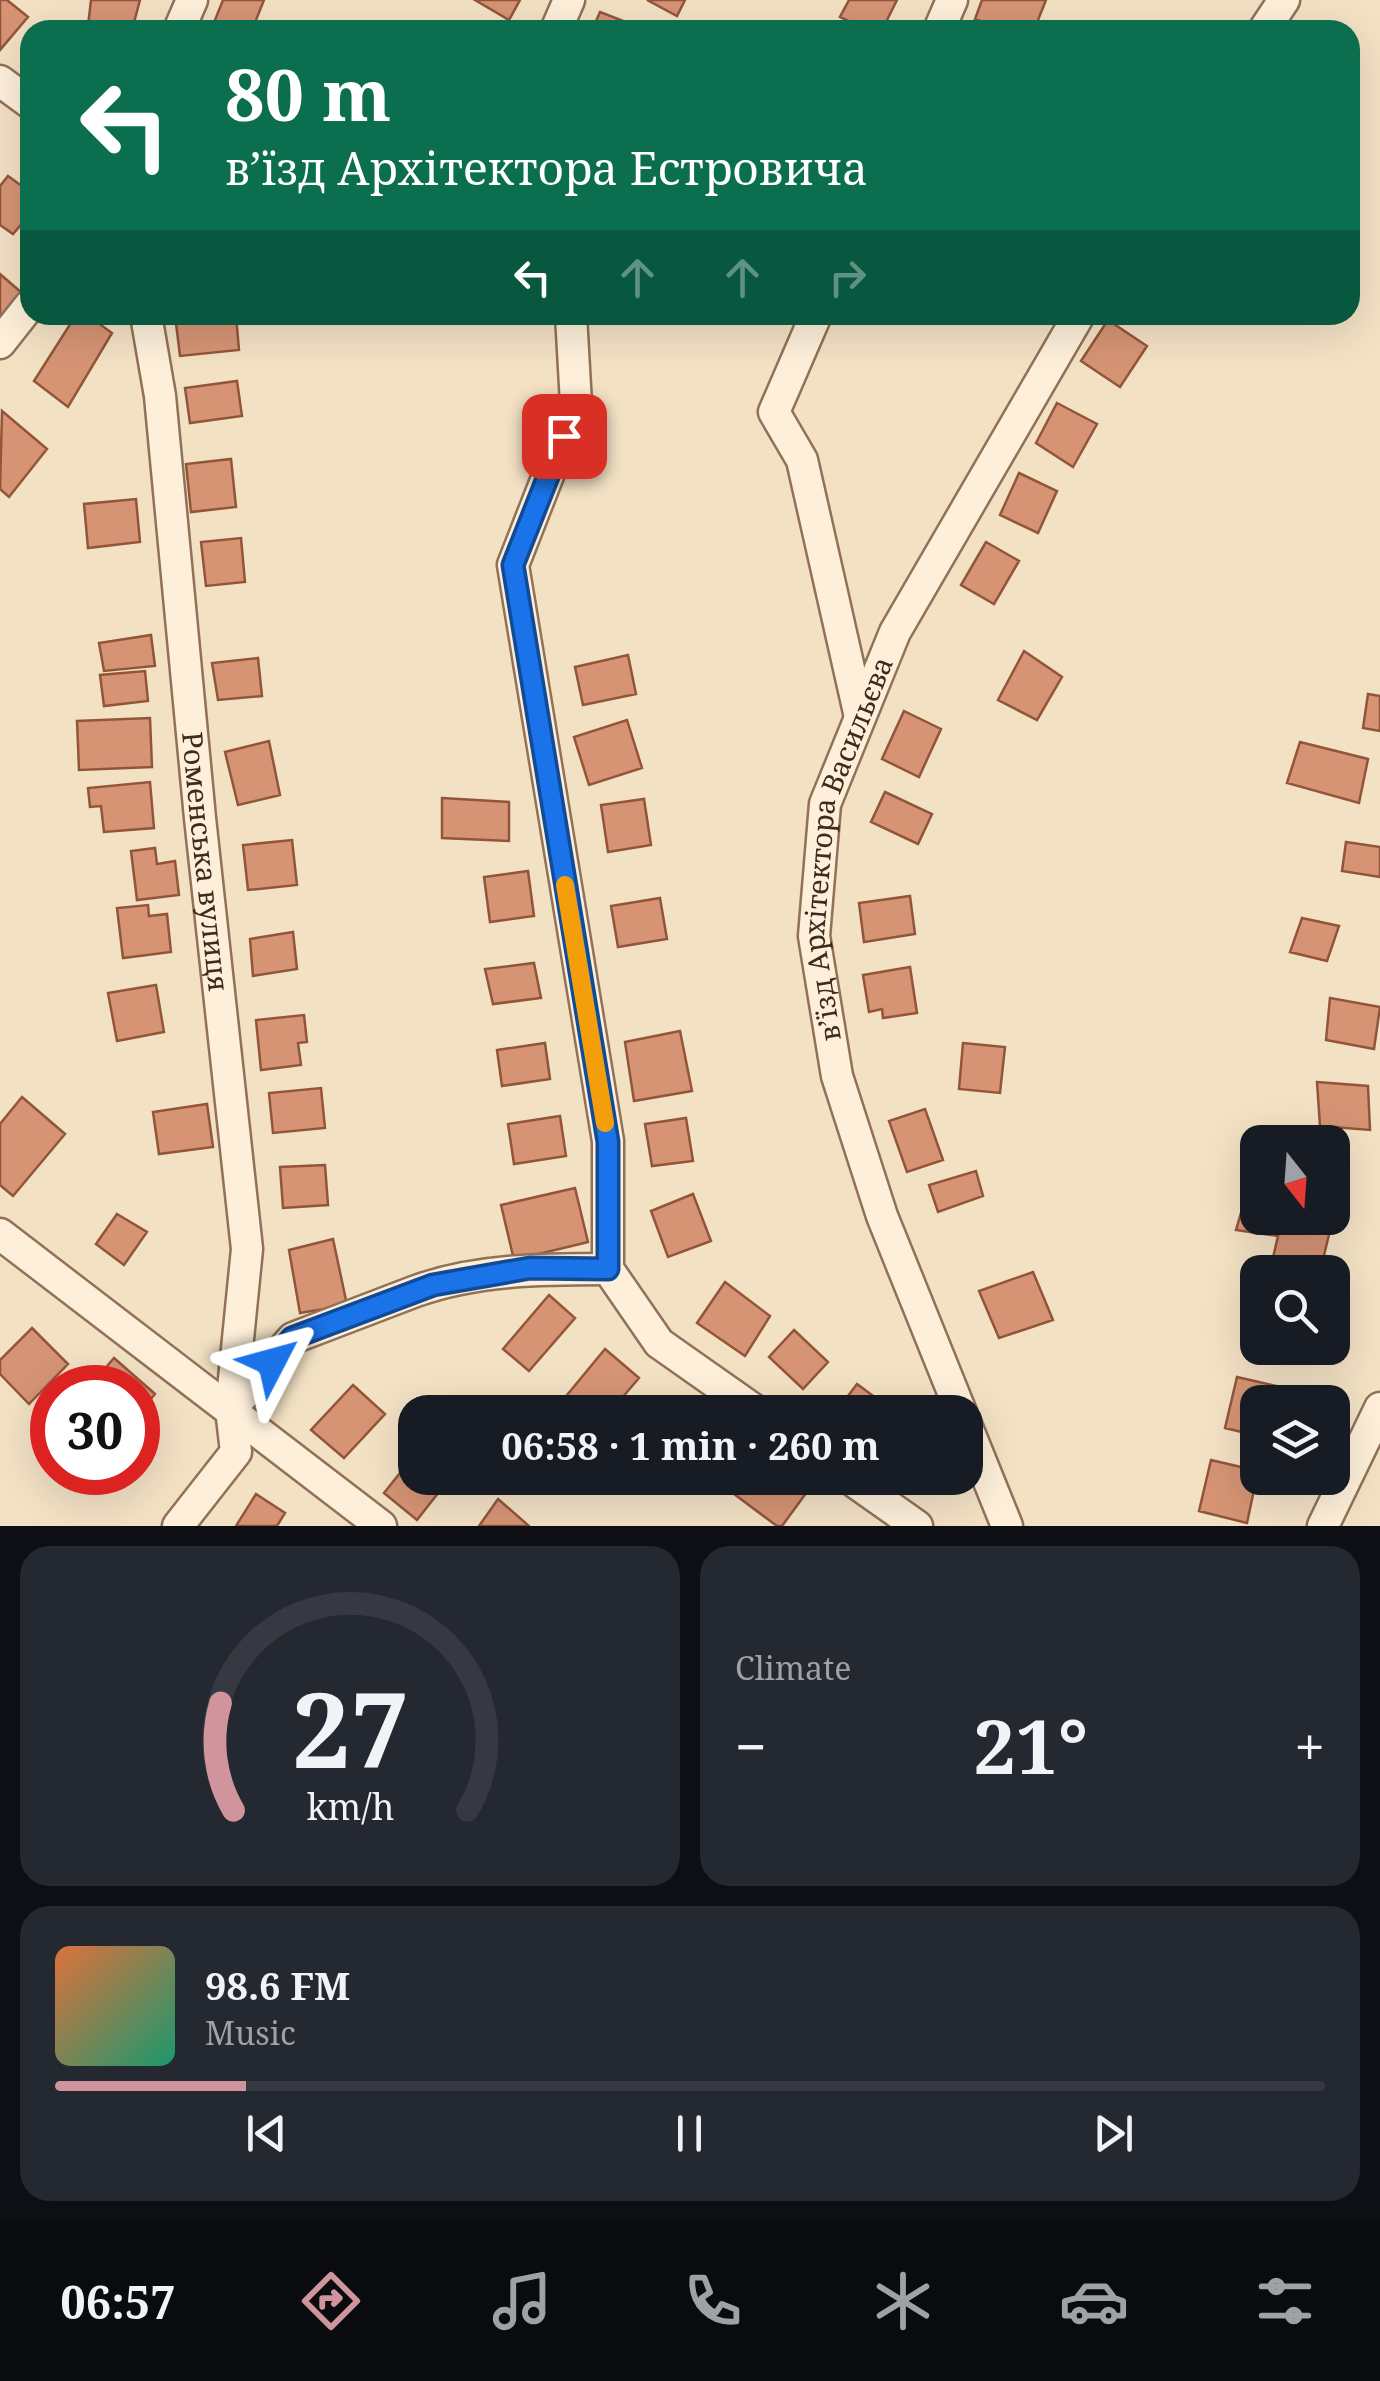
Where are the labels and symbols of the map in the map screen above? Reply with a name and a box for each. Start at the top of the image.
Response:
pin [522,394,607,479]
street label: в’їзд Архітектора Васильєва [794,651,901,1044]
street label: Роменська вулиця [174,730,239,993]
north arrow [1240,1125,1350,1235]
position arrow [220,1310,324,1414]
speed limit sign: 30 [30,1365,160,1495]

